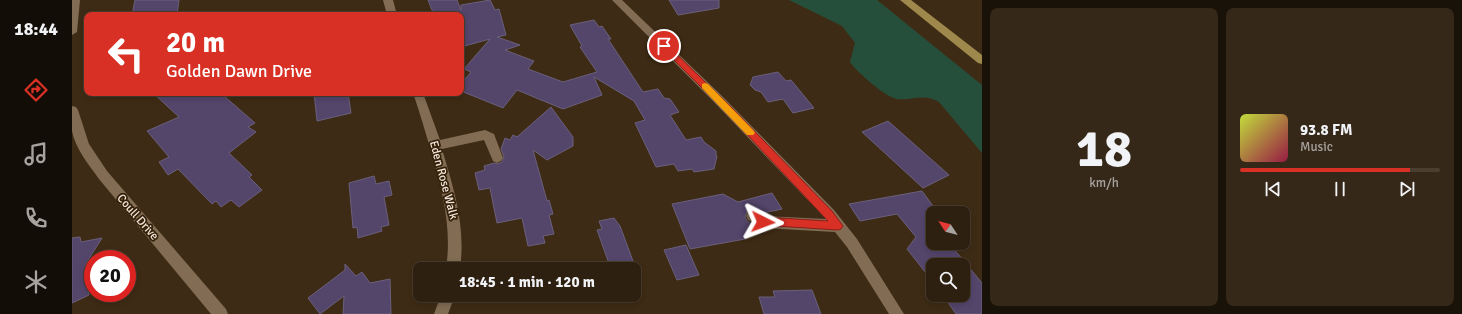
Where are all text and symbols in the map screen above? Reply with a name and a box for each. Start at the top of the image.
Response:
text: 18:44 [14,18,58,40]
text: 20 m [166,26,225,60]
icon: left [100,28,152,80]
pin [647,29,681,63]
icon: arrive [653,35,675,57]
text: Golden Dawn Drive [166,60,312,82]
icon: directions [22,76,50,104]
text: 18 [1076,117,1132,181]
text: 93.8 FM [1300,121,1352,139]
street label: Eden Rose Walk [426,139,461,221]
text: Music [1300,139,1333,155]
icon: music [22,140,50,168]
text: km/h [1089,175,1119,191]
icon: previous [1262,178,1284,200]
icon: pause [1329,178,1351,200]
icon: next [1396,178,1418,200]
street label: Coull Drive [113,191,162,244]
position arrow [742,201,784,243]
icon: phone [22,204,50,232]
north arrow [926,206,970,250]
map controls [926,206,970,302]
speed limit sign: 20 [84,250,136,302]
button: search [926,258,970,302]
icon: climate [22,268,50,296]
text: 18:45 · 1 min · 120 m [459,273,595,291]

